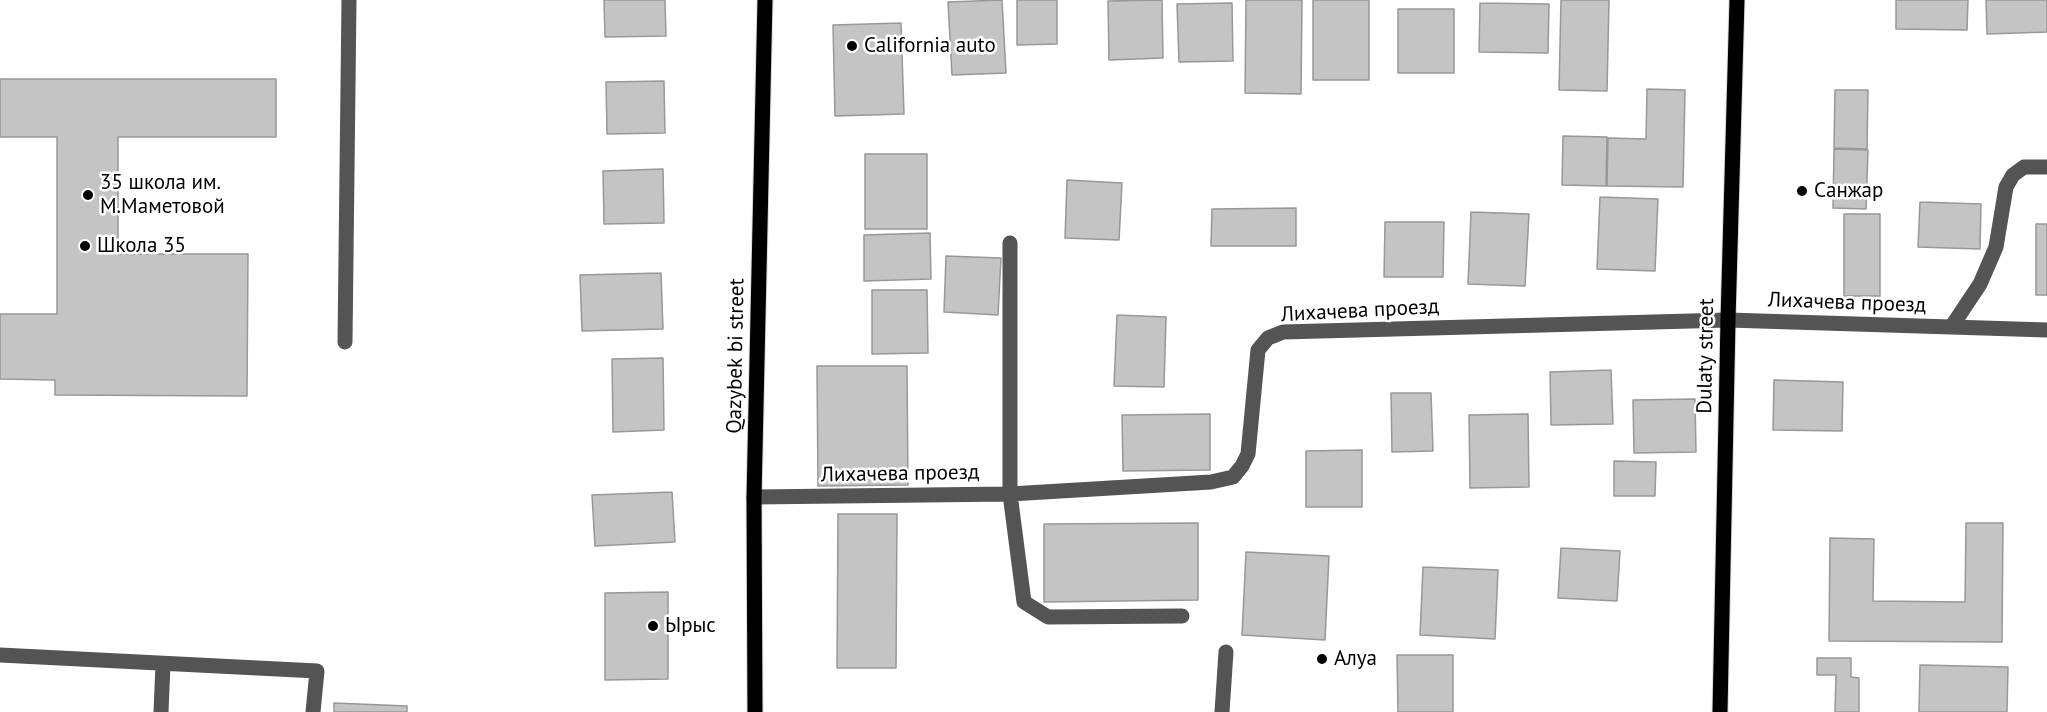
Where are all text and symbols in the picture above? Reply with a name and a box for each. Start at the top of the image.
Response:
place label: California auto [864,33,996,59]
marker: California auto [845,39,859,53]
place label: 35 школа им. М.Маметовой [100,170,225,220]
place label: Санжар [1814,178,1883,204]
marker: Санжар [1795,184,1809,198]
marker: 35 школа им. М.Маметовой [81,188,95,202]
place label: Школа 35 [97,233,186,259]
marker: Школа 35 [78,239,92,253]
street label: Qazybek bi street [722,278,750,434]
street label: Лихачева проезд [1767,288,1927,318]
street label: Лихачева проезд [1280,294,1440,328]
street label: Dulaty street [1692,298,1720,414]
street label: Лихачева проезд [821,460,979,488]
place label: Ырыс [665,613,716,639]
marker: Ырыс [646,619,660,633]
place label: Алуа [1334,646,1377,672]
marker: Алуа [1315,652,1329,666]

